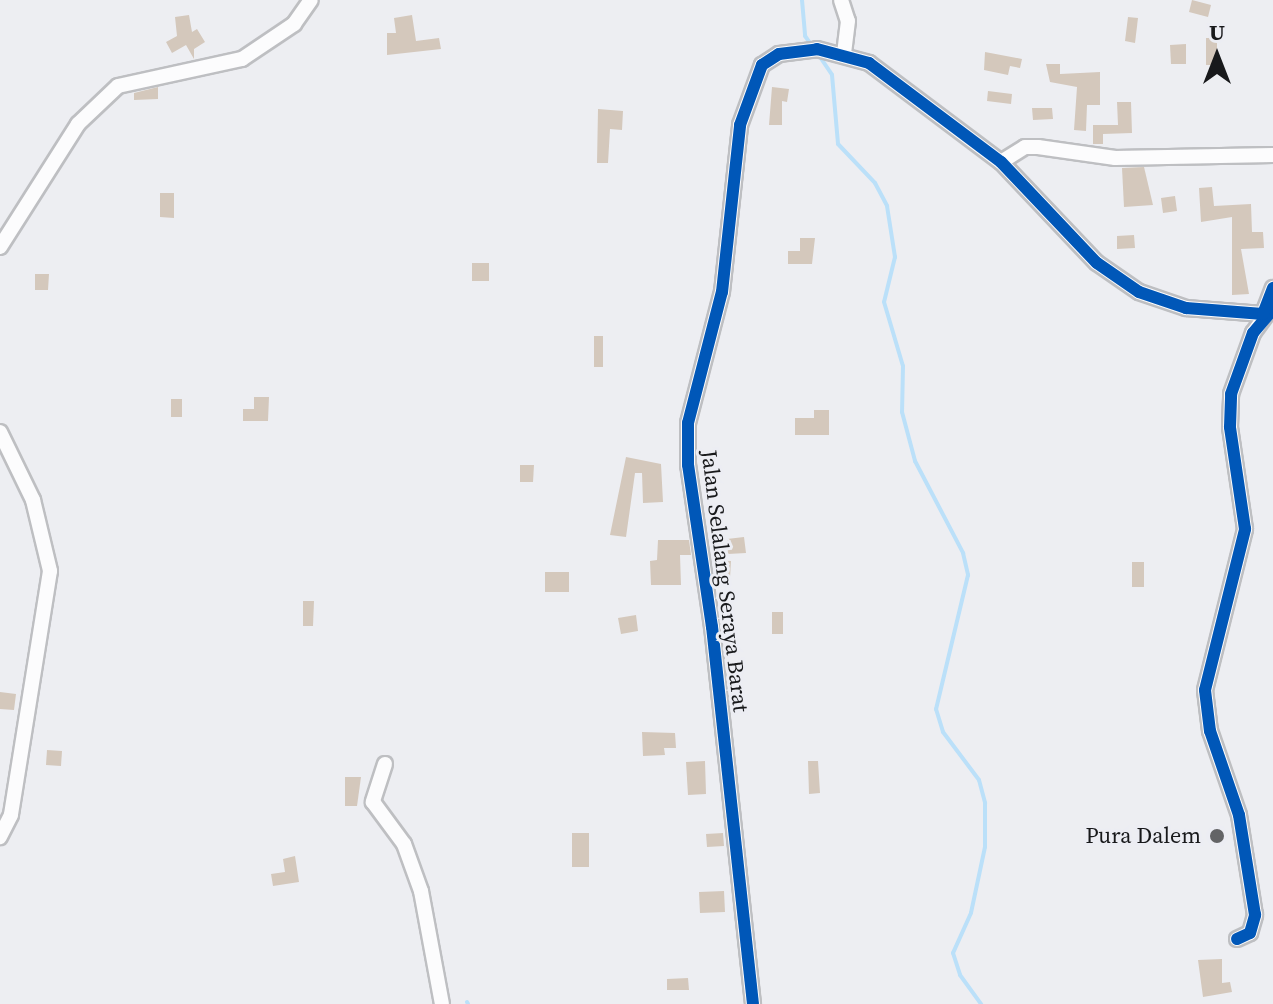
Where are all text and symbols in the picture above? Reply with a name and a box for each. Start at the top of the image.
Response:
north arrow [1177,16,1257,96]
text: U [1209,17,1225,47]
street label: Jalan Selalang Seraya Barat [696,448,754,714]
place label: Pura Dalem [1085,823,1201,849]
marker: Pura Dalem [1208,827,1226,845]

